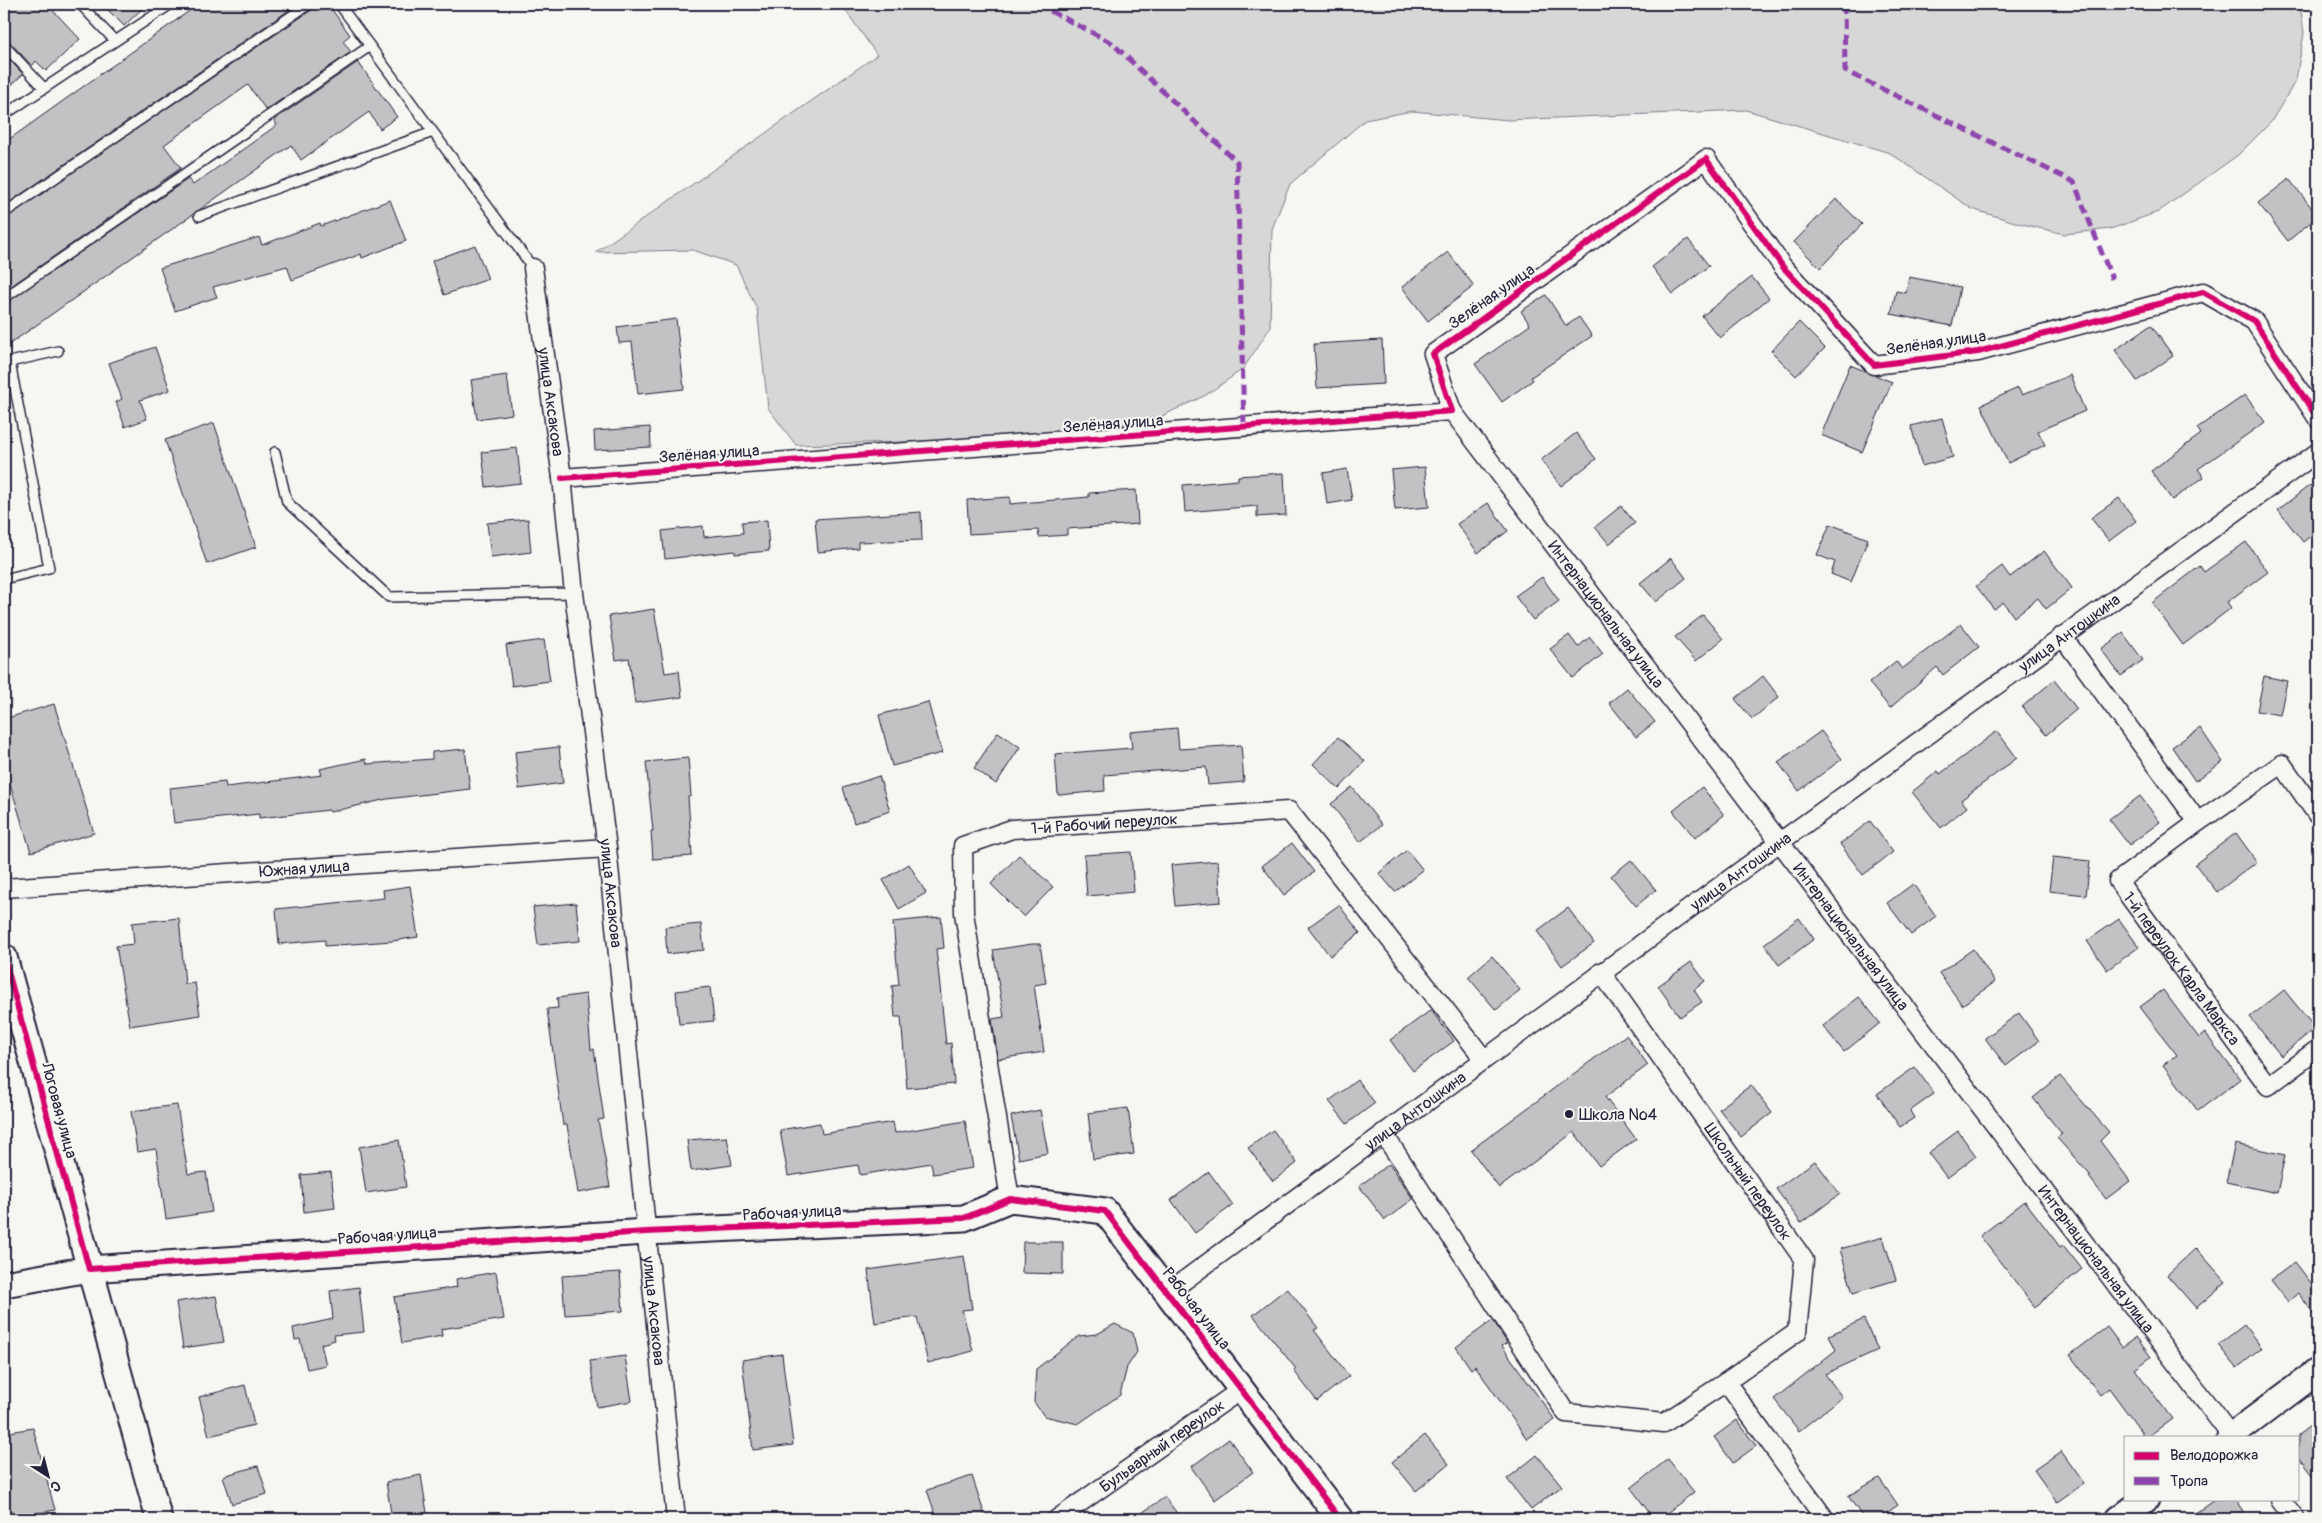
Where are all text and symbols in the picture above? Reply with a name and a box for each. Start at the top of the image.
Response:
street label: Зелёная улица [1445,260,1539,334]
street label: Зелёная улица [1885,326,1987,360]
street label: улица Аксакова [533,345,568,458]
street label: Зелёная улица [1062,411,1164,437]
street label: Зелёная улица [658,441,760,467]
street label: Интернациональная улица [1543,537,1668,692]
street label: улица Антошкина [2014,590,2124,677]
street label: 1-й Рабочий переулок [1030,809,1178,839]
street label: улица Антошкина [1686,828,1796,916]
street label: улица Аксакова [595,836,626,949]
street label: Южная улица [259,856,350,882]
street label: Интернациональная улица [1788,859,1913,1015]
street label: 1-й переулок Карла Маркса [2118,888,2244,1050]
street label: Логовая улица [36,1059,81,1160]
street label: улица Антошкина [1360,1068,1470,1156]
place label: Школа №4 [1579,1105,1657,1125]
marker: Школа №4 [1563,1108,1575,1120]
street label: Школьный переулок [1700,1119,1796,1244]
street label: Интернациональная улица [2033,1182,2158,1337]
street label: Рабочая улица [742,1200,842,1226]
street label: Рабочая улица [337,1223,437,1249]
street label: улица Аксакова [638,1254,669,1367]
street label: Рабочая улица [1158,1263,1235,1354]
street label: Бульварный переулок [1096,1395,1229,1497]
legend [2124,1436,2300,1500]
text: Велодорожка [2170,1446,2258,1465]
north arrow [22,1450,72,1500]
text: Тропа [2170,1472,2208,1491]
text: С [47,1477,64,1496]

